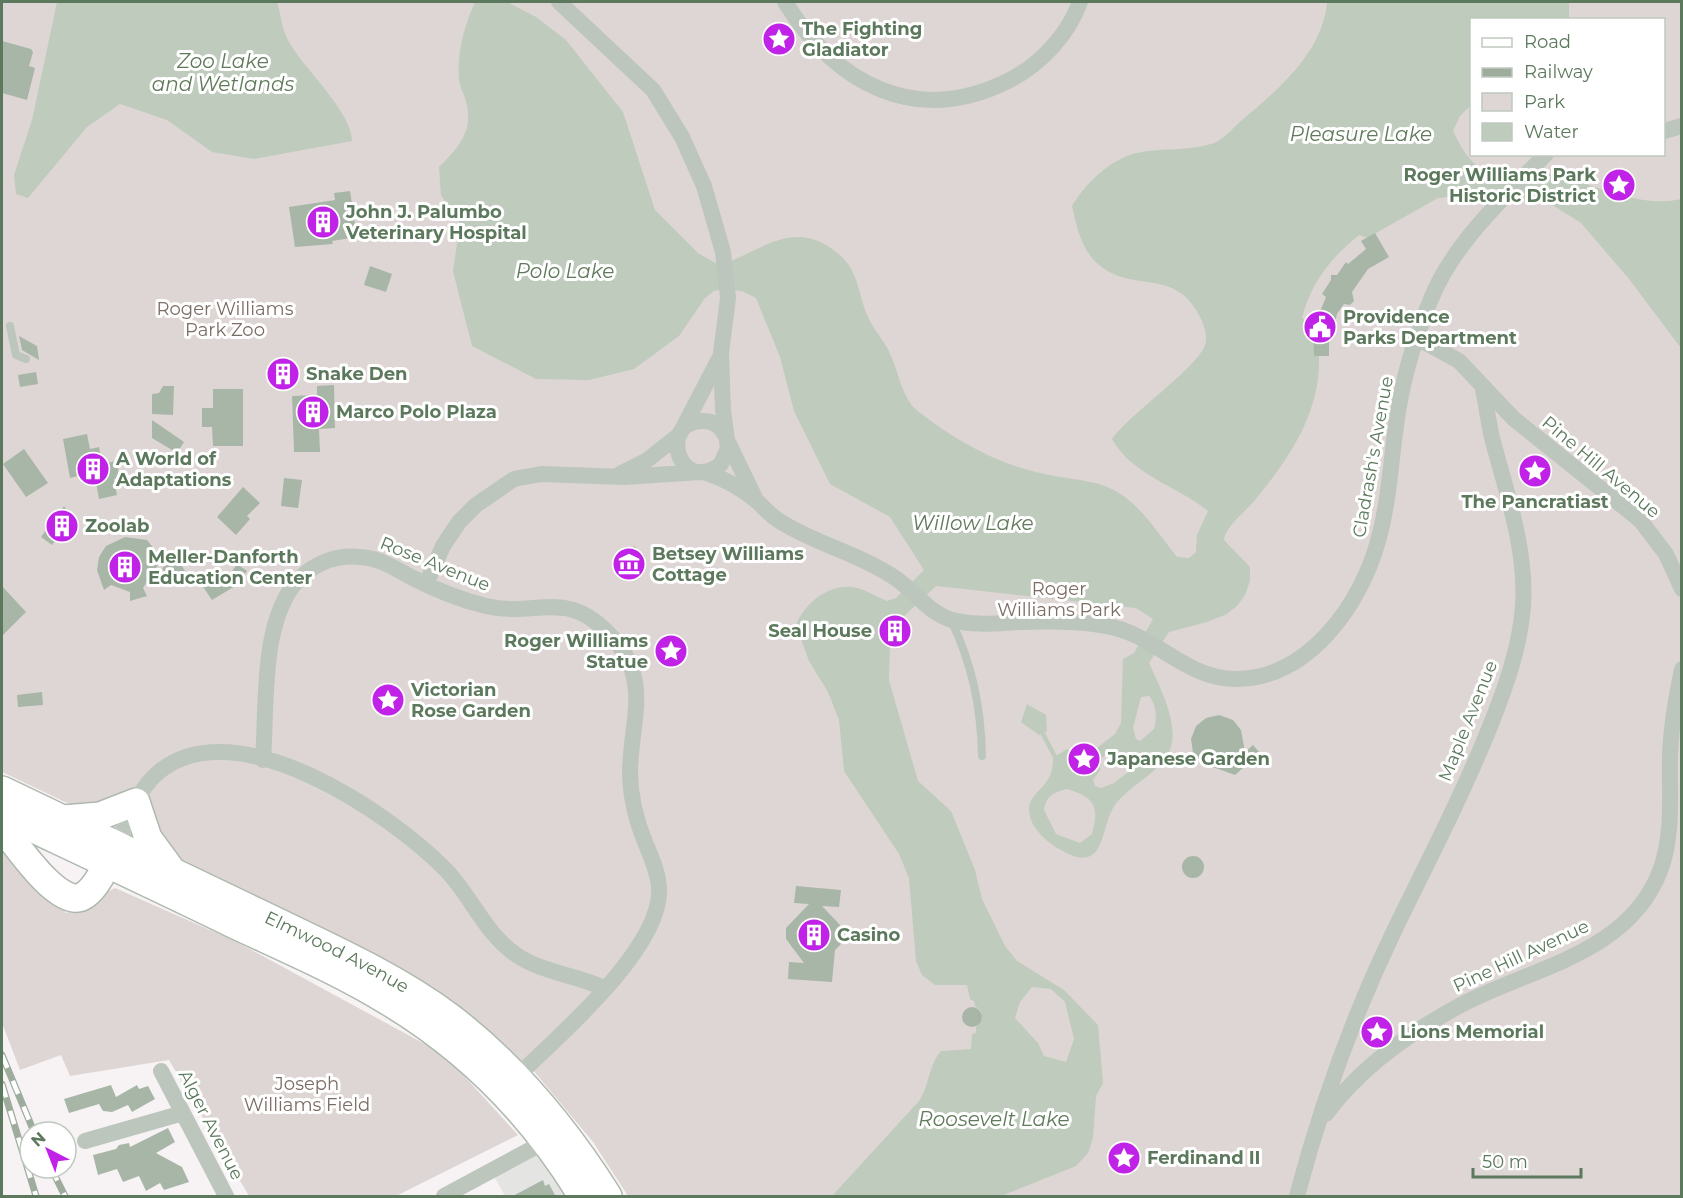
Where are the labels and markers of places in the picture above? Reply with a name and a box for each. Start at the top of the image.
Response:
place label: The Fighting Gladiator [802,18,922,61]
place icon: The Fighting Gladiator [761,21,797,57]
place label: Roger Williams Park Historic District [1404,164,1596,207]
place icon: Roger Williams Park Historic District [1601,167,1637,203]
place label: John J. Palumbo Veterinary Hospital [345,201,527,244]
building icon: John J. Palumbo Veterinary Hospital [305,204,341,240]
place label: Providence Parks Department [1343,306,1517,349]
public building icon: Providence Parks Department [1302,309,1338,345]
building icon: Snake Den [265,356,301,392]
place label: Snake Den [306,363,408,385]
building icon: Marco Polo Plaza [295,394,331,430]
place label: Marco Polo Plaza [336,401,497,423]
place label: A World of Adaptations [115,448,232,491]
building icon: A World of Adaptations [75,451,111,487]
place icon: The Pancratiast [1517,453,1553,489]
place label: The Pancratiast [1461,491,1609,513]
building icon: Zoolab [44,508,80,544]
place label: Zoolab [85,515,149,537]
place label: Betsey Williams Cottage [652,543,804,586]
place label: Meller-Danforth Education Center [148,546,313,589]
museum icon: Betsey Williams Cottage [611,546,647,582]
building icon: Meller-Danforth Education Center [107,549,143,585]
building icon: Seal House [877,613,913,649]
place label: Seal House [768,620,872,642]
place label: Roger Williams Statue [504,630,648,673]
place icon: Roger Williams Statue [653,633,689,669]
place label: Victorian Rose Garden [410,679,531,722]
place icon: Victorian Rose Garden [370,682,406,718]
place icon: Japanese Garden [1066,741,1102,777]
place label: Japanese Garden [1106,748,1270,770]
building icon: Casino [796,917,832,953]
place label: Casino [837,924,901,946]
place icon: Lions Memorial [1359,1014,1395,1050]
place label: Lions Memorial [1400,1021,1544,1043]
place icon: Ferdinand II [1106,1140,1142,1176]
place label: Ferdinand II [1147,1147,1261,1169]

